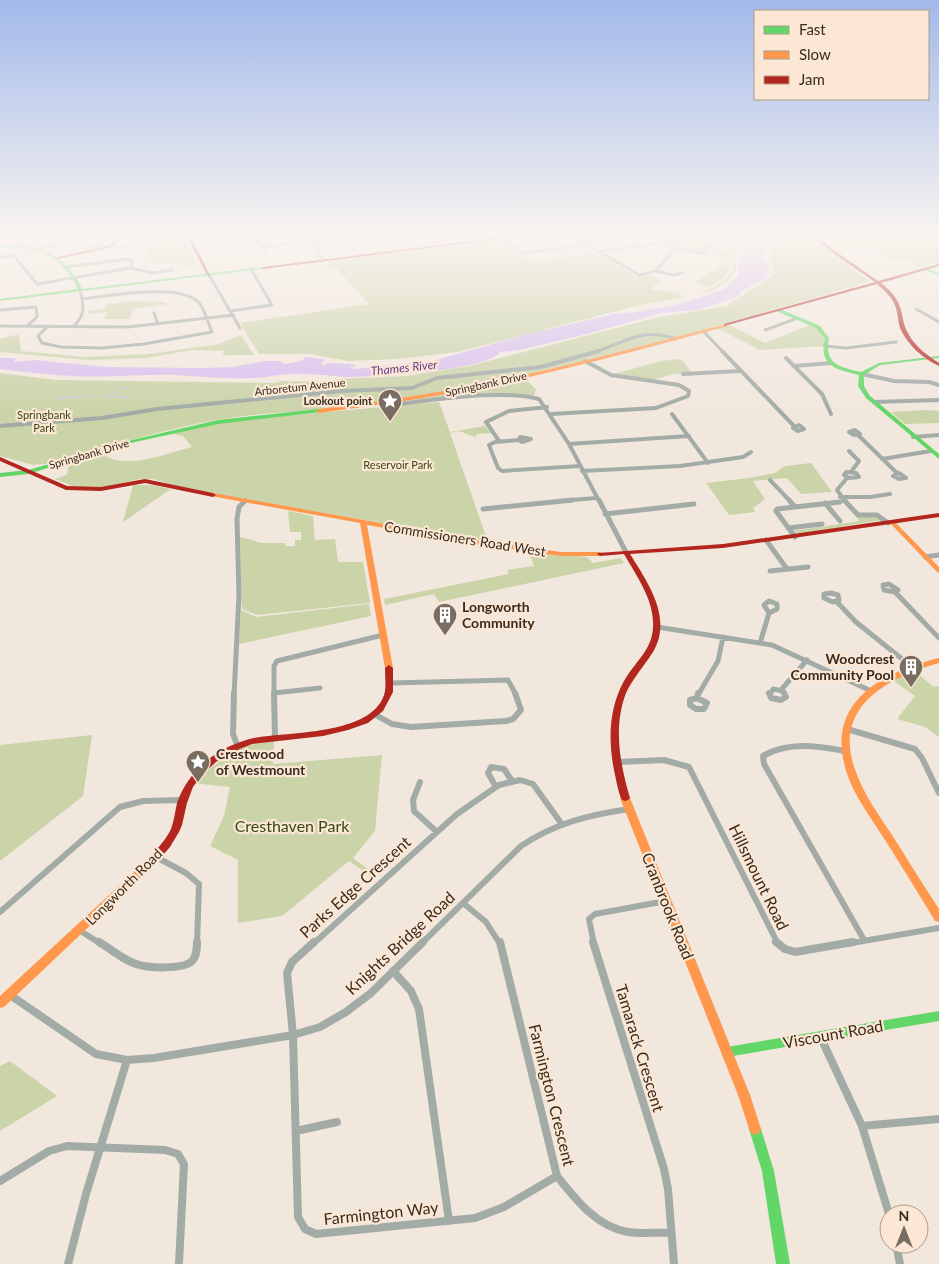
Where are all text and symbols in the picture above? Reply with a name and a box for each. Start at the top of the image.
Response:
legend [754,10,929,100]
text: Fast [799,20,826,38]
text: Slow [799,45,831,63]
text: Jam [799,70,825,88]
water label: Thames River [370,356,439,378]
street label: Springbank Drive [444,368,528,398]
street label: Arboretum Avenue [254,375,346,398]
place icon: Lookout point [377,388,403,422]
place label: Lookout point [303,394,373,407]
park label: Springbank Park [17,408,71,434]
street label: Springbank Drive [47,436,131,471]
park label: Reservoir Park [363,458,433,471]
street label: Commissioners Road West [383,517,547,560]
place label: Longworth Community [462,598,535,631]
building icon: Longworth Community [432,602,458,636]
place label: Woodcrest Community Pool [790,650,895,683]
building icon: Woodcrest Community Pool [898,654,924,688]
place label: Crestwood of Westmount [216,745,306,778]
place icon: Crestwood of Westmount [185,749,211,783]
park label: Cresthaven Park [235,816,350,835]
street label: Hillsmount Road [726,821,793,933]
street label: Parks Edge Crescent [295,832,414,941]
street label: Longworth Road [82,845,165,928]
street label: Cranbrook Road [638,850,699,962]
street label: Knights Bridge Road [341,887,458,998]
street label: Tamarack Crescent [612,982,669,1114]
street label: Viscount Road [781,1015,884,1052]
street label: Farmington Crescent [526,1022,579,1168]
street label: Farmington Way [323,1197,440,1228]
north arrow [879,1204,929,1254]
text: N [899,1207,909,1224]

